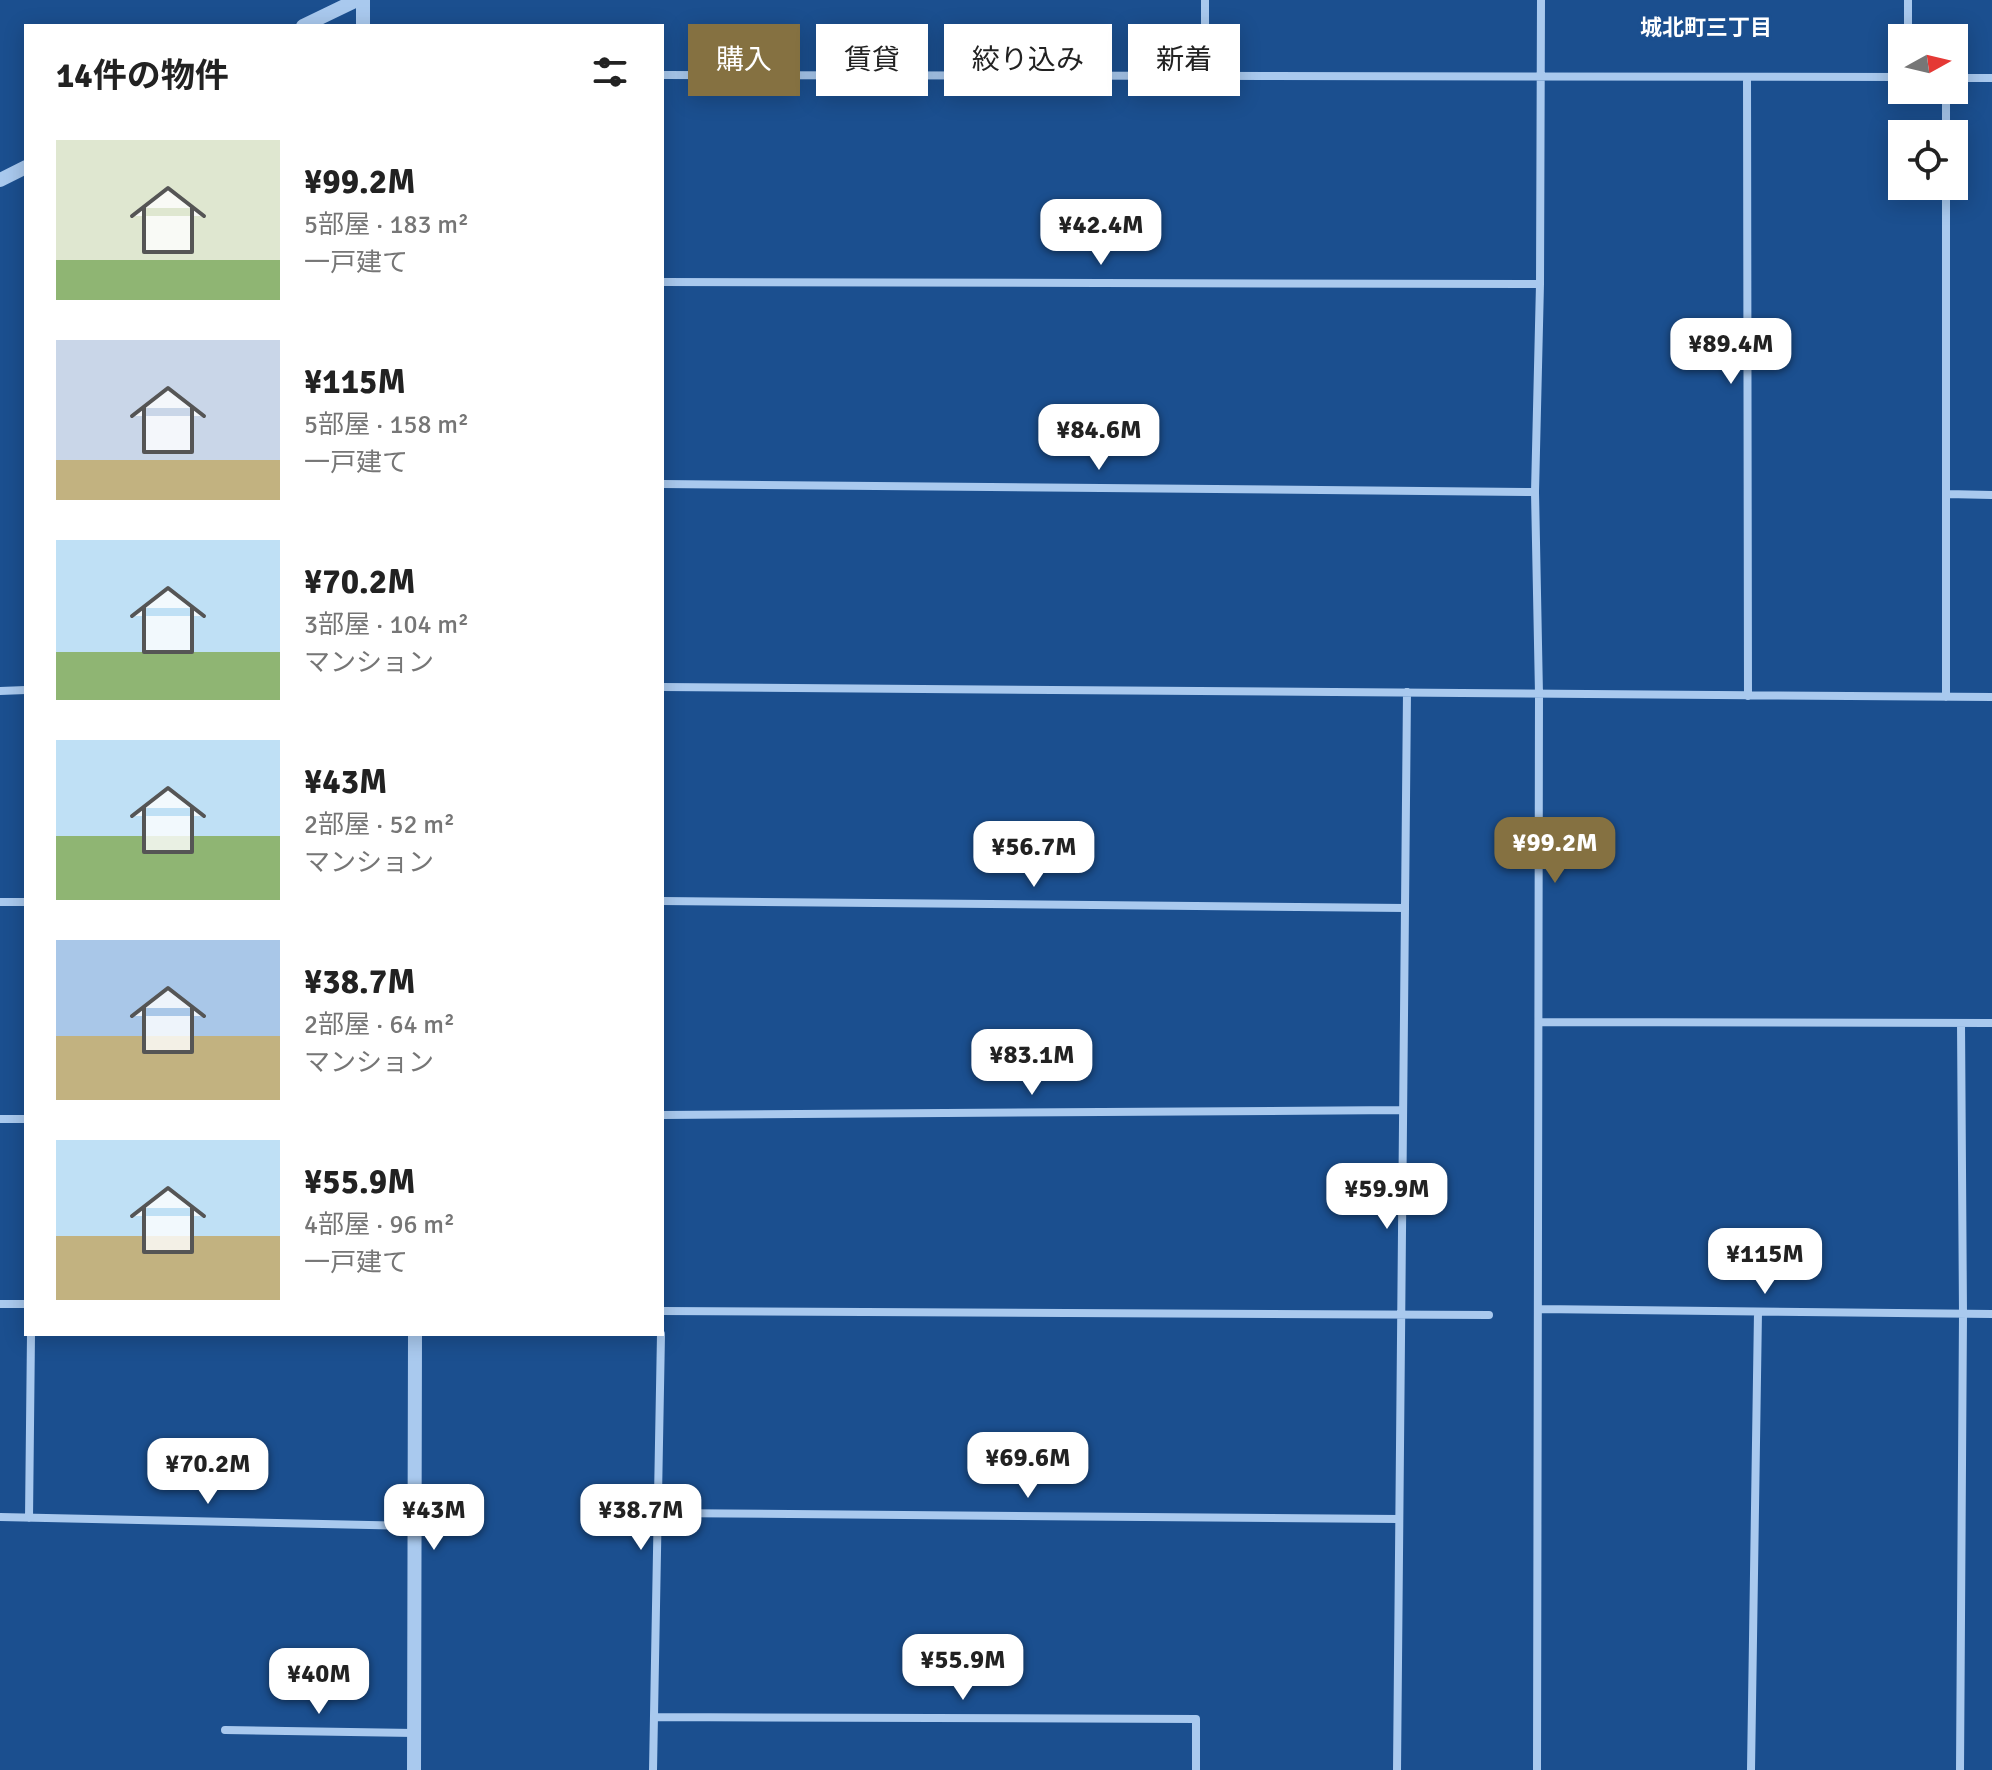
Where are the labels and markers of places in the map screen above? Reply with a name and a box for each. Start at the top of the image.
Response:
pin: ¥42.4M [1036,199,1166,267]
pin: ¥89.4M [1666,318,1796,386]
pin: ¥84.6M [1034,404,1164,472]
pin: ¥99.2M [1490,817,1620,885]
pin: ¥56.7M [969,821,1099,889]
pin: ¥83.1M [967,1029,1097,1097]
pin: ¥59.9M [1322,1163,1452,1231]
pin: ¥115M [1709,1228,1821,1296]
pin: ¥69.6M [963,1432,1093,1500]
pin: ¥70.2M [143,1438,273,1506]
pin: ¥43M [387,1484,481,1552]
pin: ¥38.7M [576,1484,706,1552]
pin: ¥55.9M [898,1634,1028,1702]
pin: ¥40M [272,1648,366,1716]

